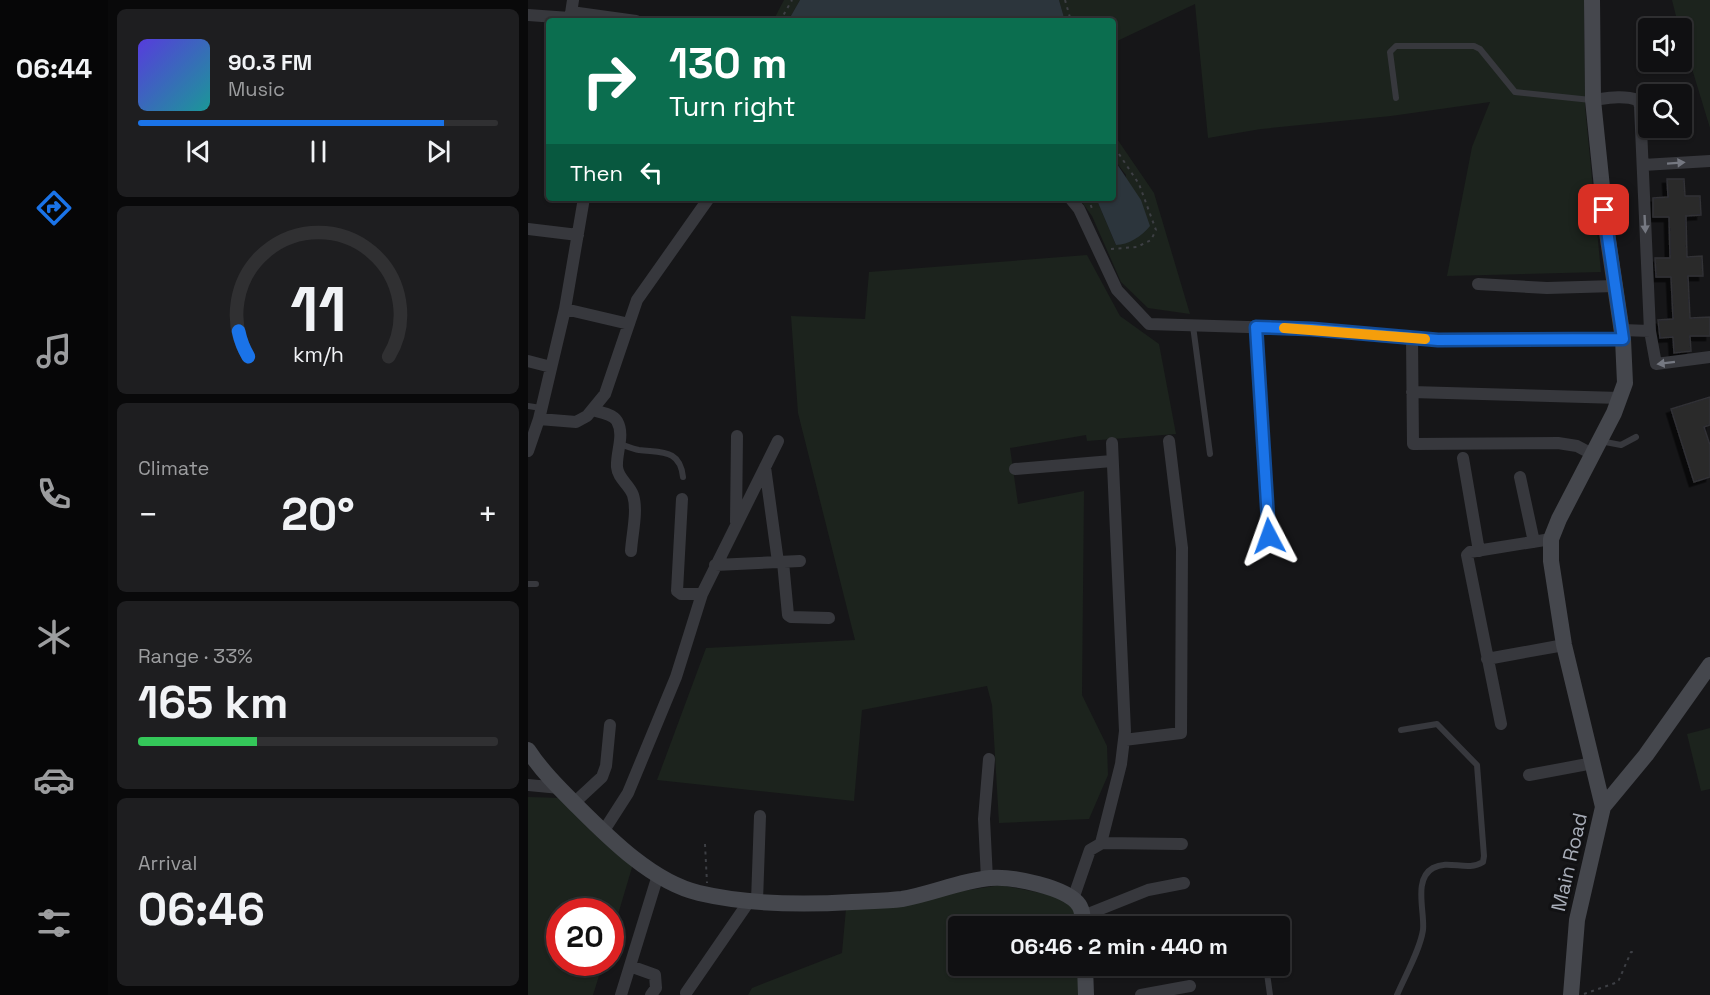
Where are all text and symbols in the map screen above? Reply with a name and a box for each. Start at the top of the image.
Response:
map controls [1638,18,1692,138]
button: sound [1638,18,1692,72]
text: 130 m [669,37,787,90]
icon: right [570,42,648,120]
text: 90.3 FM [228,48,312,76]
text: 06:44 [16,51,92,86]
text: Music [228,76,285,102]
button: search [1638,84,1692,138]
text: Turn right [669,89,796,124]
icon: previous [182,135,215,168]
icon: pause [302,135,335,168]
icon: next [422,135,455,168]
icon: left [635,156,668,189]
one-way arrow [1667,158,1686,168]
text: Then [570,159,623,187]
pin [1578,184,1629,235]
icon: directions [33,187,75,229]
icon: arrive [1587,193,1620,226]
one-way arrow [1641,214,1650,233]
text: 11 [290,270,346,349]
icon: music [33,330,75,372]
text: km/h [292,342,344,369]
one-way arrow [1657,358,1676,368]
text: Climate [138,455,209,481]
icon: phone [33,473,75,515]
text: 20° [281,486,355,543]
text: − [138,494,158,536]
text: + [478,494,498,536]
position arrow [1237,504,1301,568]
icon: climate [33,616,75,658]
text: Range · 33% [138,643,253,669]
text: 165 km [138,674,288,731]
icon: car [33,759,75,801]
street label: Main Road [1545,810,1593,914]
text: Arrival [138,850,197,876]
text: 06:46 [138,881,265,938]
speed limit sign: 20 [546,898,624,976]
icon: filters [33,902,75,944]
text: 06:46 · 2 min · 440 m [1010,932,1228,960]

